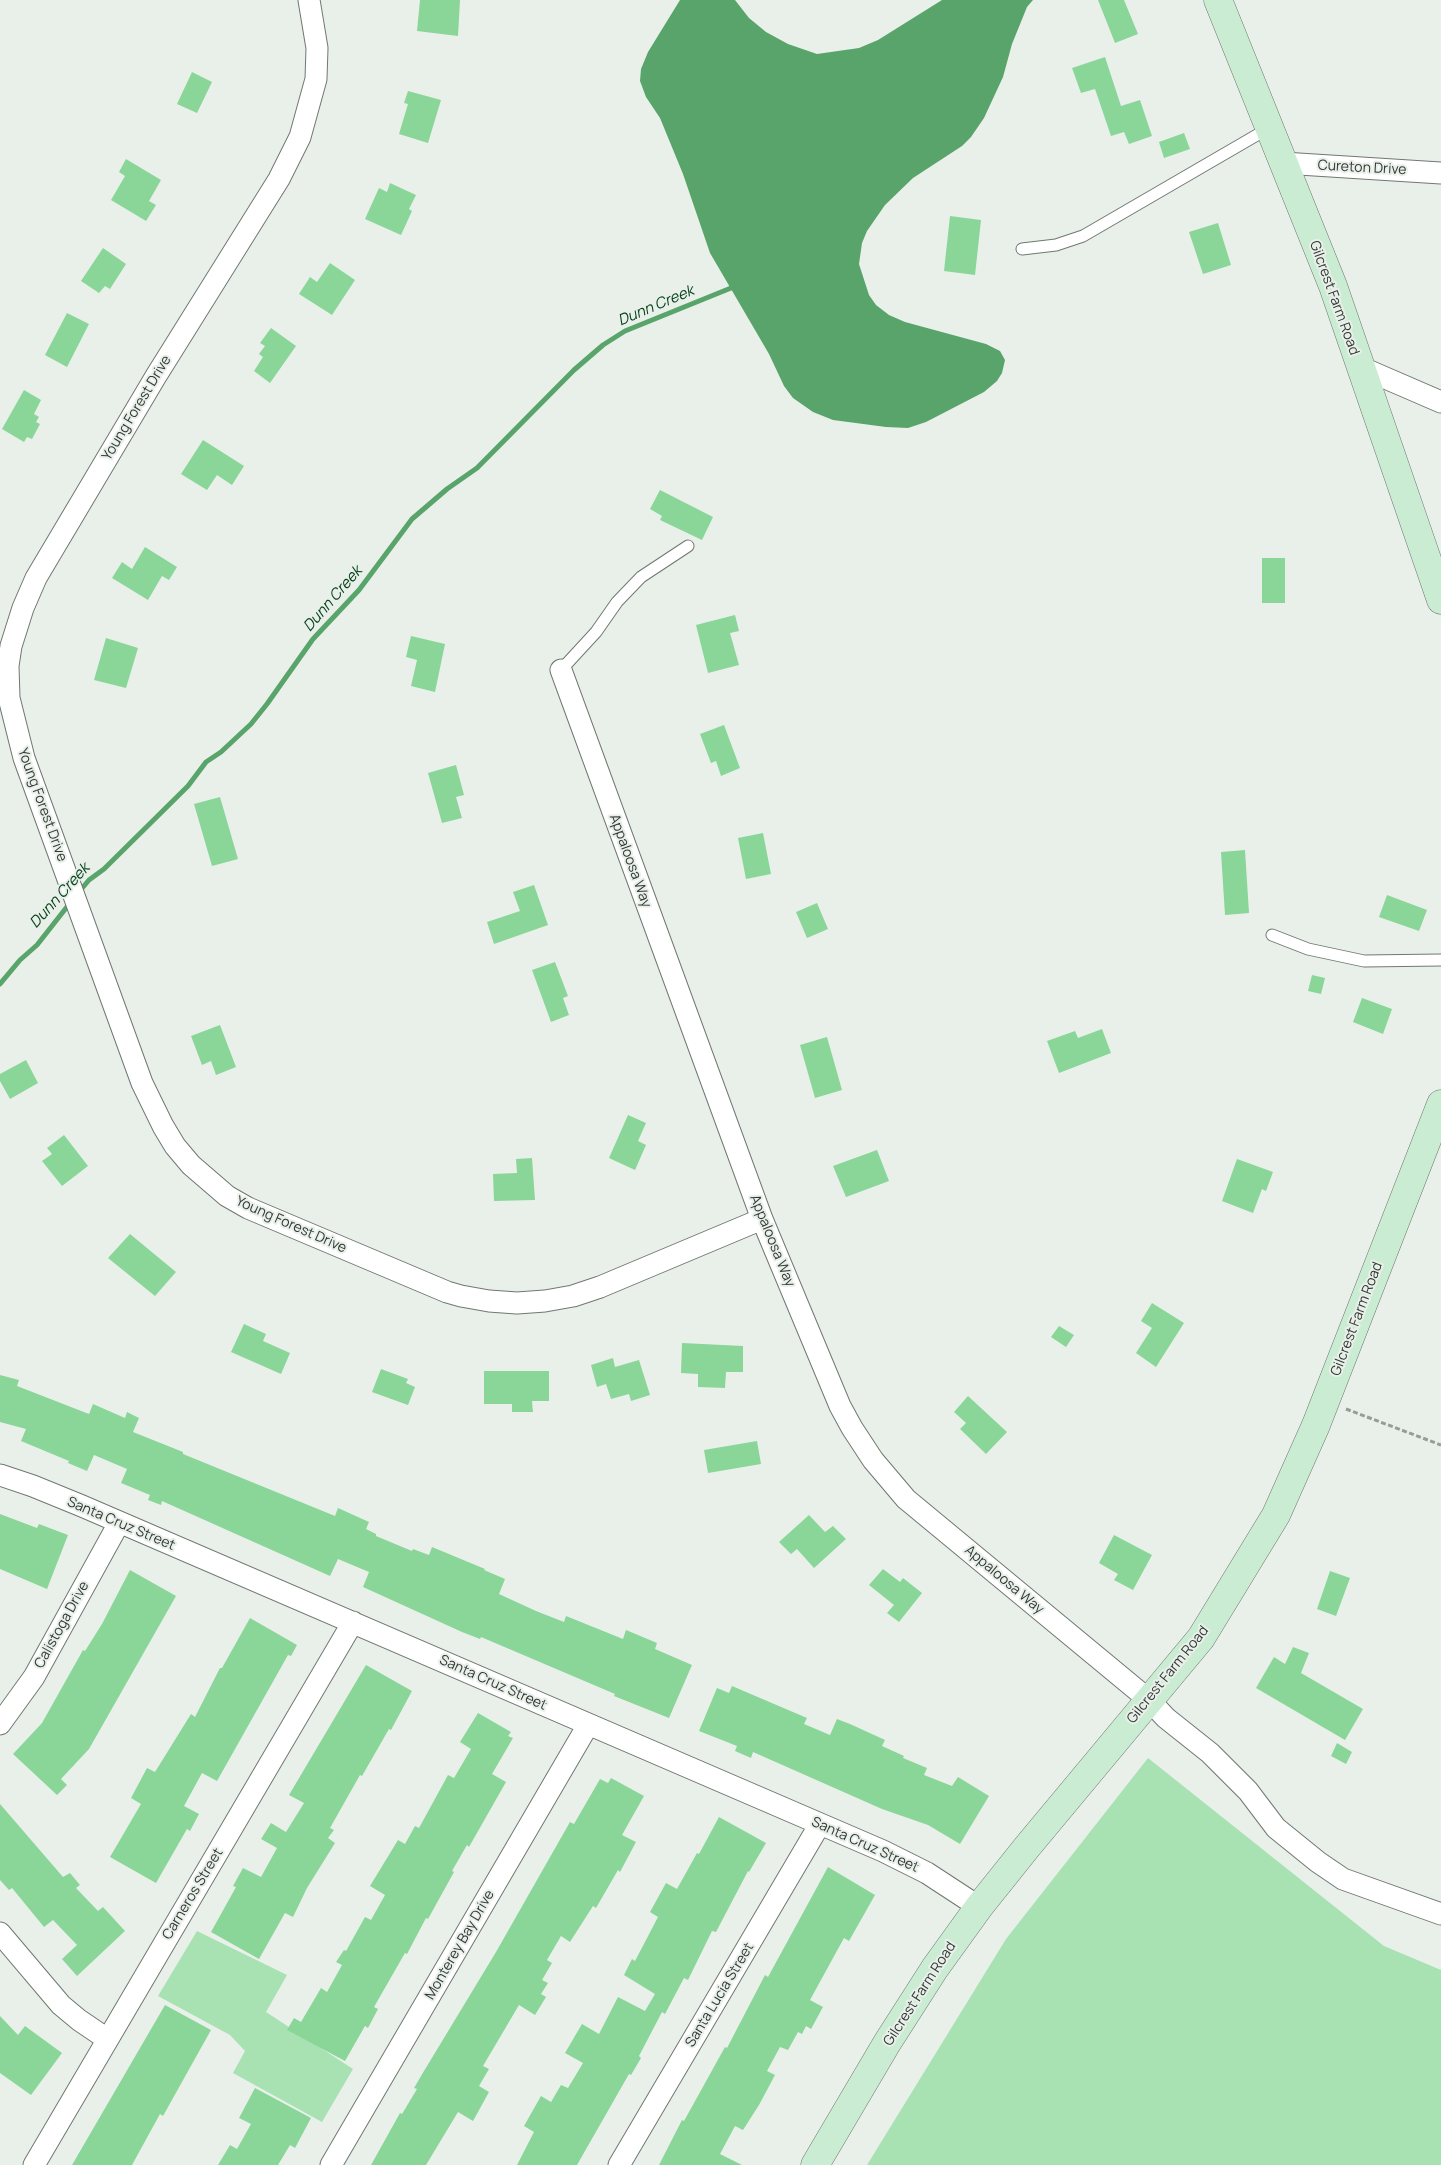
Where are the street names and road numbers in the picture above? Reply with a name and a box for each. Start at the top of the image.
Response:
street label: Cureton Drive [1317,157,1407,179]
street label: Gilcrest Farm Road [1306,239,1362,357]
street label: Young Forest Drive [99,353,175,463]
street label: Young Forest Drive [14,746,70,864]
street label: Appaloosa Way [605,812,655,910]
street label: Appaloosa Way [746,1192,798,1290]
street label: Young Forest Drive [233,1193,349,1257]
street label: Gilcrest Farm Road [1328,1260,1386,1378]
street label: Santa Cruz Street [65,1494,177,1554]
street label: Appaloosa Way [961,1542,1047,1618]
street label: Calistoga Drive [31,1579,93,1671]
street label: Gilcrest Farm Road [1124,1623,1212,1727]
street label: Santa Cruz Street [437,1652,549,1714]
street label: Santa Cruz Street [809,1814,921,1876]
street label: Carneros Street [159,1845,227,1943]
street label: Monterey Bay Drive [422,1887,498,2003]
street label: Gilcrest Farm Road [880,1939,960,2049]
street label: Santa Lucia Street [682,1940,758,2050]

